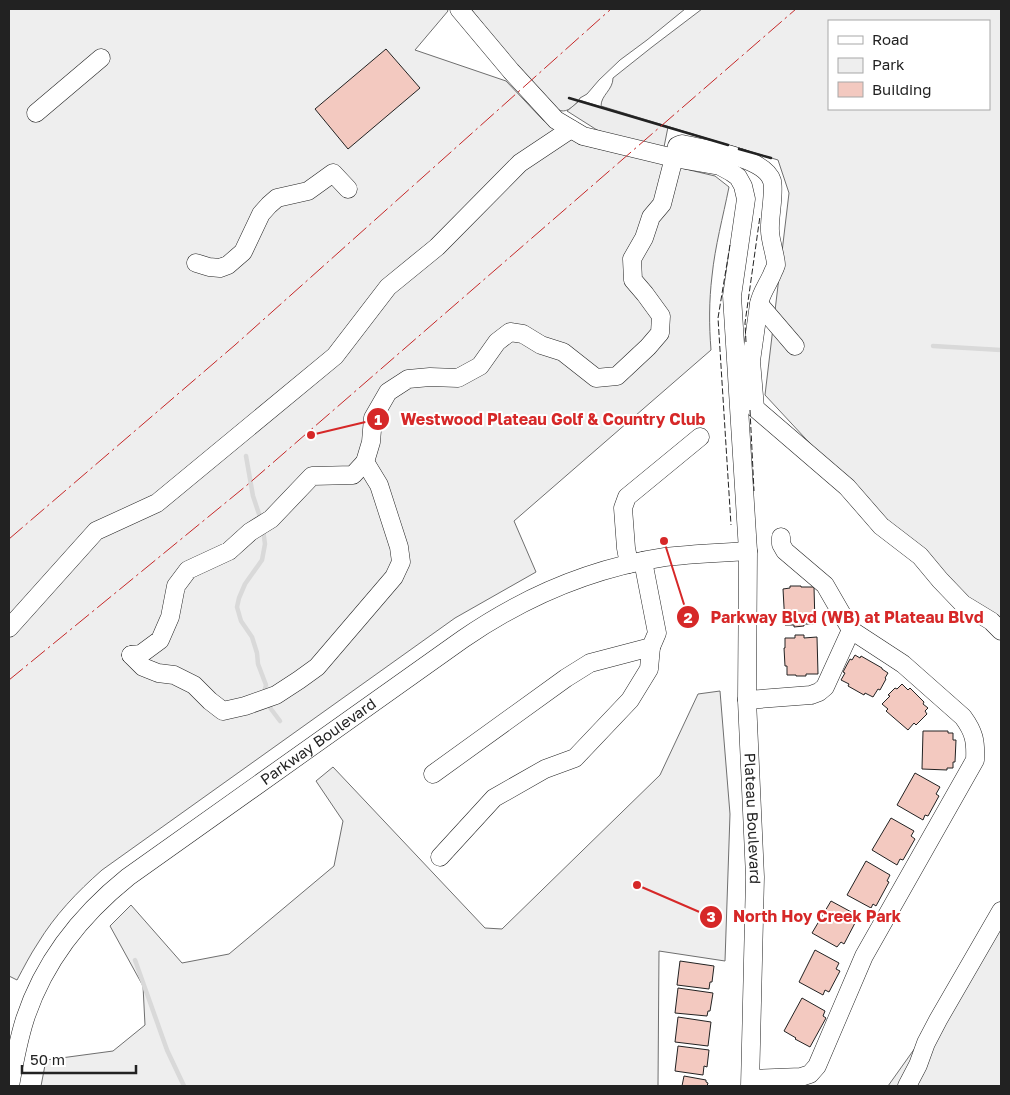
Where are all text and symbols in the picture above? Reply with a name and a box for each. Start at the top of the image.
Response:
legend [828,20,990,110]
text: Road [872,30,909,48]
text: Park [872,55,905,73]
text: Building [872,80,932,98]
callout: Westwood Plateau Golf & Country Club [365,404,715,435]
text: Westwood Plateau Golf & Country Club [401,409,706,429]
text: 1 [374,410,382,428]
callout: Parkway Blvd (WB) at Plateau Blvd [675,602,993,633]
text: Parkway Blvd (WB) at Plateau Blvd [711,607,984,627]
text: 2 [683,608,693,626]
street label: Parkway Boulevard [256,694,379,788]
street label: Plateau Boulevard [741,752,765,884]
callout: North Hoy Creek Park [698,901,911,932]
text: North Hoy Creek Park [733,906,902,926]
text: 3 [706,907,716,925]
scale bar [22,1042,136,1074]
text: 50 m [30,1050,65,1068]

